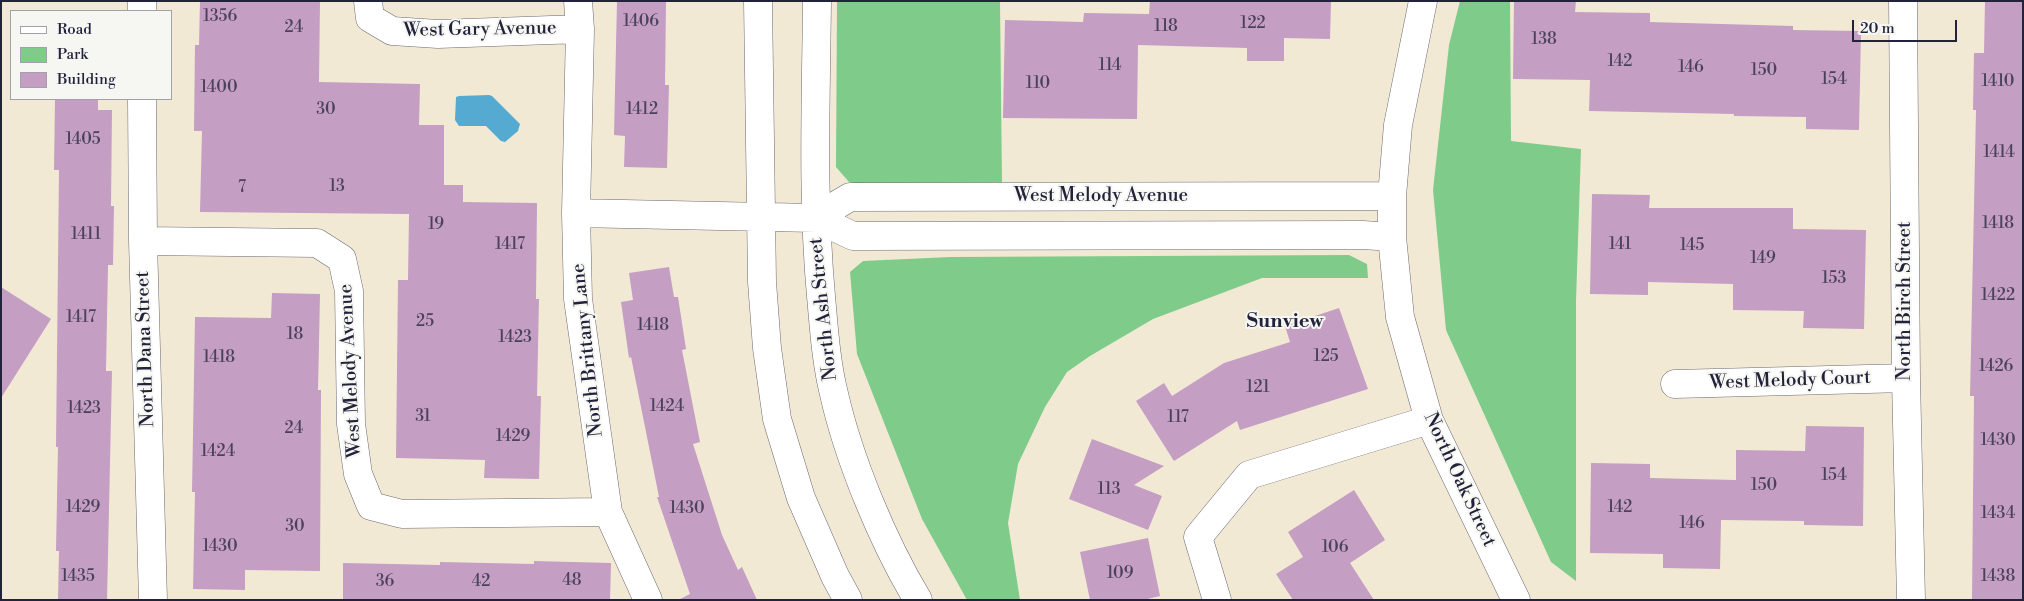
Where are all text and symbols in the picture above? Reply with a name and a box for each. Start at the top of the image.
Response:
house number: 1356 [203,7,237,27]
legend [10,10,172,100]
scale bar [1854,10,1959,42]
house number: 1406 [623,12,659,32]
house number: 122 [1240,14,1266,34]
street label: West Gary Avenue [403,17,557,43]
house number: 118 [1154,17,1178,37]
house number: 24 [285,18,303,38]
text: 20 m [1860,19,1895,38]
text: Road [57,20,92,39]
house number: 138 [1531,30,1557,50]
text: Park [57,45,88,64]
house number: 142 [1608,52,1632,72]
house number: 114 [1098,56,1122,76]
house number: 146 [1678,58,1704,78]
house number: 150 [1751,61,1777,81]
text: Building [57,70,116,89]
house number: 154 [1821,70,1847,90]
house number: 1410 [1982,72,2014,92]
house number: 110 [1026,74,1050,94]
house number: 1400 [201,78,237,98]
house number: 30 [316,100,336,120]
house number: 1412 [626,100,658,120]
house number: 1405 [65,130,101,150]
house number: 1414 [1983,143,2015,163]
house number: 13 [329,177,345,197]
house number: 7 [238,178,246,198]
street label: West Melody Avenue [1014,185,1188,207]
house number: 1418 [1982,214,2014,234]
house number: 19 [428,215,444,235]
street label: North Birch Street [1894,221,1916,381]
house number: 1411 [71,225,101,245]
house number: 1417 [495,235,525,255]
house number: 141 [1609,235,1631,255]
street label: North Ash Street [805,236,843,382]
house number: 145 [1680,236,1704,256]
house number: 149 [1750,249,1776,269]
street label: North Brittany Lane [568,262,608,438]
house number: 153 [1822,269,1846,289]
street label: North Dana Street [132,270,160,428]
street label: West Melody Avenue [335,283,367,459]
house number: 1422 [1981,286,2015,306]
house number: 1417 [66,308,96,328]
district label: Sunview [1247,310,1323,334]
house number: 25 [416,312,434,332]
house number: 1418 [637,316,669,336]
house number: 18 [287,325,303,345]
house number: 1423 [498,328,532,348]
house number: 125 [1313,347,1339,367]
house number: 1418 [203,348,235,368]
house number: 1426 [1979,357,2013,377]
street label: West Melody Court [1709,367,1871,395]
house number: 121 [1246,378,1270,398]
house number: 1424 [650,397,684,417]
house number: 1423 [67,399,101,419]
house number: 31 [415,407,431,427]
house number: 117 [1167,408,1189,428]
street label: North Oak Street [1418,409,1500,551]
house number: 24 [285,419,303,439]
house number: 1429 [496,427,530,447]
house number: 1430 [1980,431,2016,451]
house number: 1424 [201,442,235,462]
house number: 154 [1821,466,1847,486]
house number: 150 [1751,476,1777,496]
house number: 113 [1097,480,1121,500]
house number: 1429 [66,498,100,518]
house number: 142 [1608,498,1632,518]
house number: 1430 [669,499,705,519]
house number: 1434 [1981,504,2015,524]
house number: 146 [1679,514,1705,534]
house number: 30 [285,517,305,537]
house number: 1430 [202,537,238,557]
house number: 106 [1322,538,1348,558]
house number: 109 [1107,564,1133,584]
house number: 1435 [61,567,95,587]
house number: 1438 [1981,567,2015,587]
house number: 48 [562,571,582,591]
house number: 36 [376,572,394,592]
house number: 42 [472,572,490,592]

